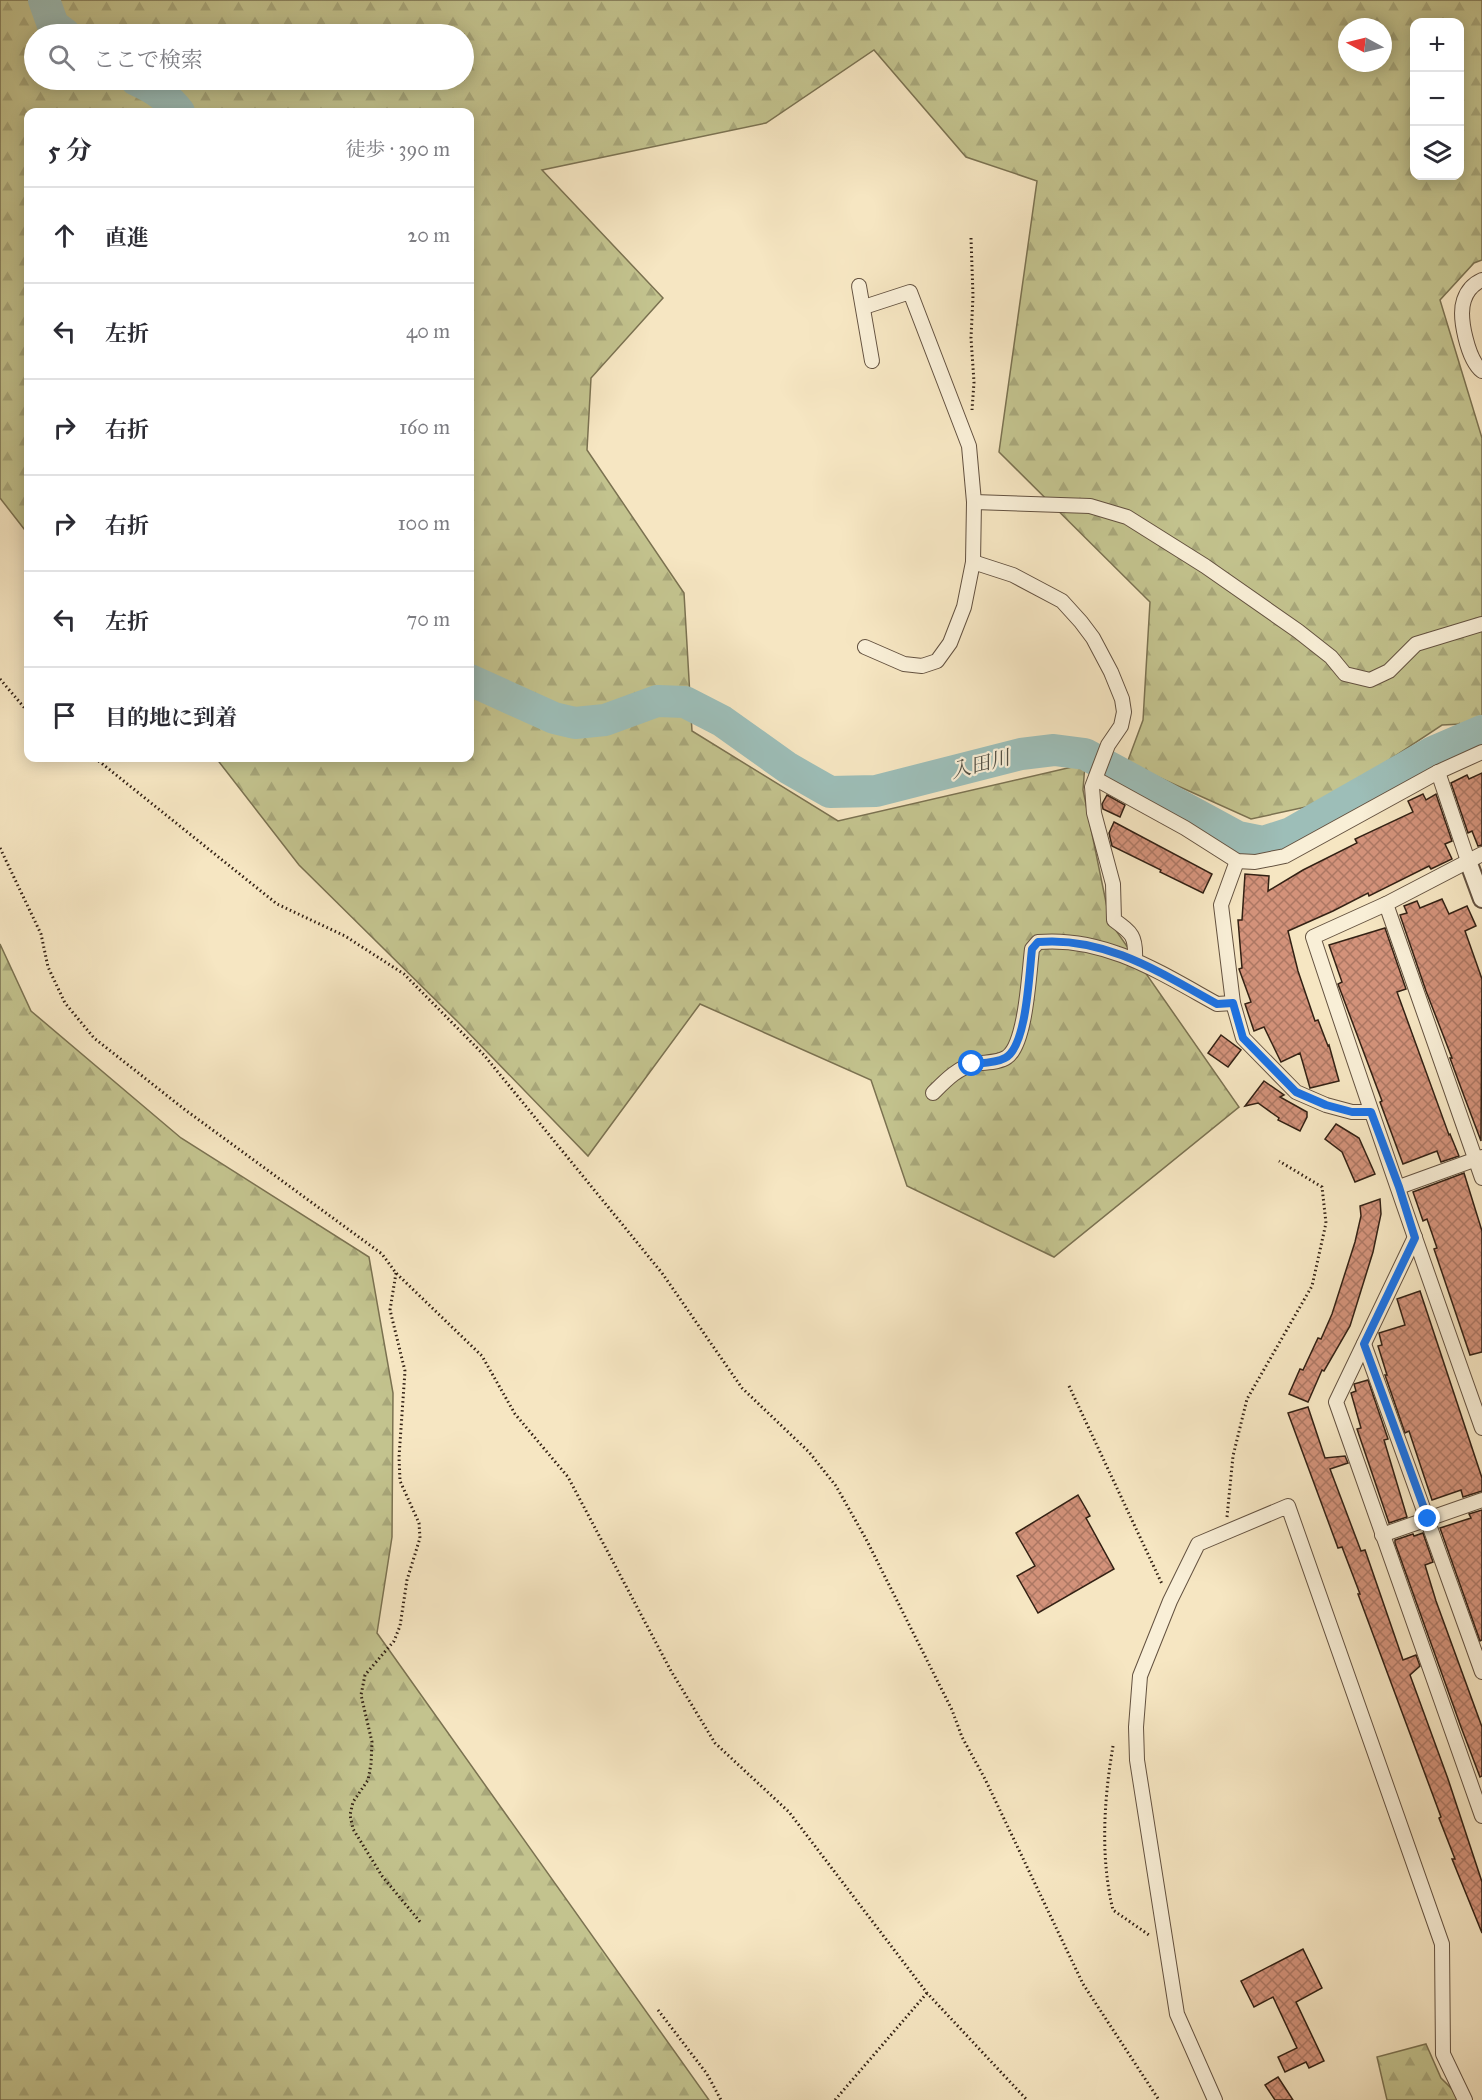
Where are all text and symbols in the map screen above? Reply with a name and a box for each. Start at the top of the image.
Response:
north arrow [1338,18,1392,72]
map controls [1410,18,1464,180]
button: + [1410,18,1464,72]
search box [24,24,474,90]
icon: search [45,41,78,74]
text: ここで検索 [93,46,203,73]
button: − [1410,72,1464,126]
button: layers [1410,126,1464,180]
text: 5 分 [48,134,92,166]
text: 徒歩 · 390 m [346,137,450,161]
icon: ahead [48,219,81,252]
text: 20 m [407,223,450,247]
text: 直進 [105,224,149,251]
icon: left [48,315,81,348]
text: 40 m [406,319,450,343]
text: 左折 [105,320,149,347]
icon: right [48,411,81,444]
text: 160 m [399,415,450,439]
text: 右折 [105,416,149,443]
icon: right [48,507,81,540]
text: 100 m [398,511,450,535]
text: 右折 [105,512,149,539]
icon: left [48,603,81,636]
text: 70 m [407,607,450,631]
text: 左折 [105,608,149,635]
icon: arrive [48,699,81,732]
text: 目的地に到着 [105,704,237,731]
water label: 入田川 [948,745,1014,783]
route start [958,1050,984,1076]
route end [1414,1505,1440,1531]

